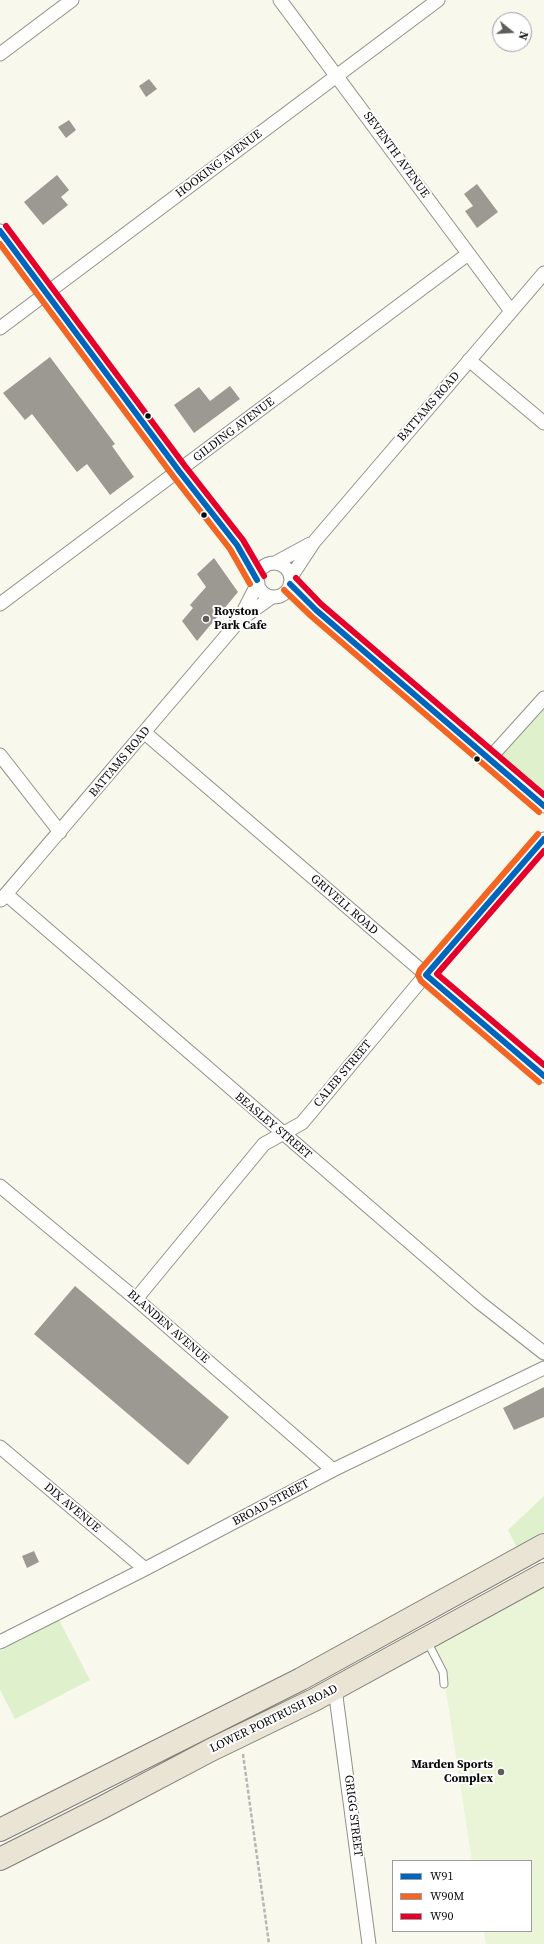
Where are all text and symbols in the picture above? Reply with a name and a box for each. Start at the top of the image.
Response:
north arrow [492,12,532,52]
text: N [515,29,531,42]
street label: SEVENTH AVENUE [360,109,432,201]
street label: HOOKING AVENUE [173,127,265,201]
street label: BATTAMS ROAD [395,369,463,445]
street label: GILDING AVENUE [191,395,277,465]
unlabelled marker [143,411,153,421]
unlabelled marker [199,510,209,520]
place label: Royston Park Cafe [214,605,267,633]
marker: Royston Park Cafe [201,614,211,624]
street label: BATTAMS ROAD [86,724,154,800]
unlabelled marker [472,754,482,764]
street label: GRIVELL ROAD [307,872,381,938]
street label: CALEB STREET [311,1038,375,1110]
street label: BEASLEY STREET [232,1090,314,1162]
street label: BLANDEN AVENUE [124,1287,212,1367]
street label: BROAD STREET [230,1477,312,1529]
street label: DIX AVENUE [41,1480,103,1536]
street label: LOWER PORTRUSH ROAD [208,1682,340,1756]
place label: Marden Sports Complex [411,1758,493,1786]
marker: Marden Sports Complex [496,1767,506,1777]
street label: GRIGG STREET [341,1774,365,1858]
legend [392,1860,532,1932]
text: W91 [430,1868,454,1884]
text: W90M [430,1888,464,1904]
text: W90 [430,1908,454,1924]

